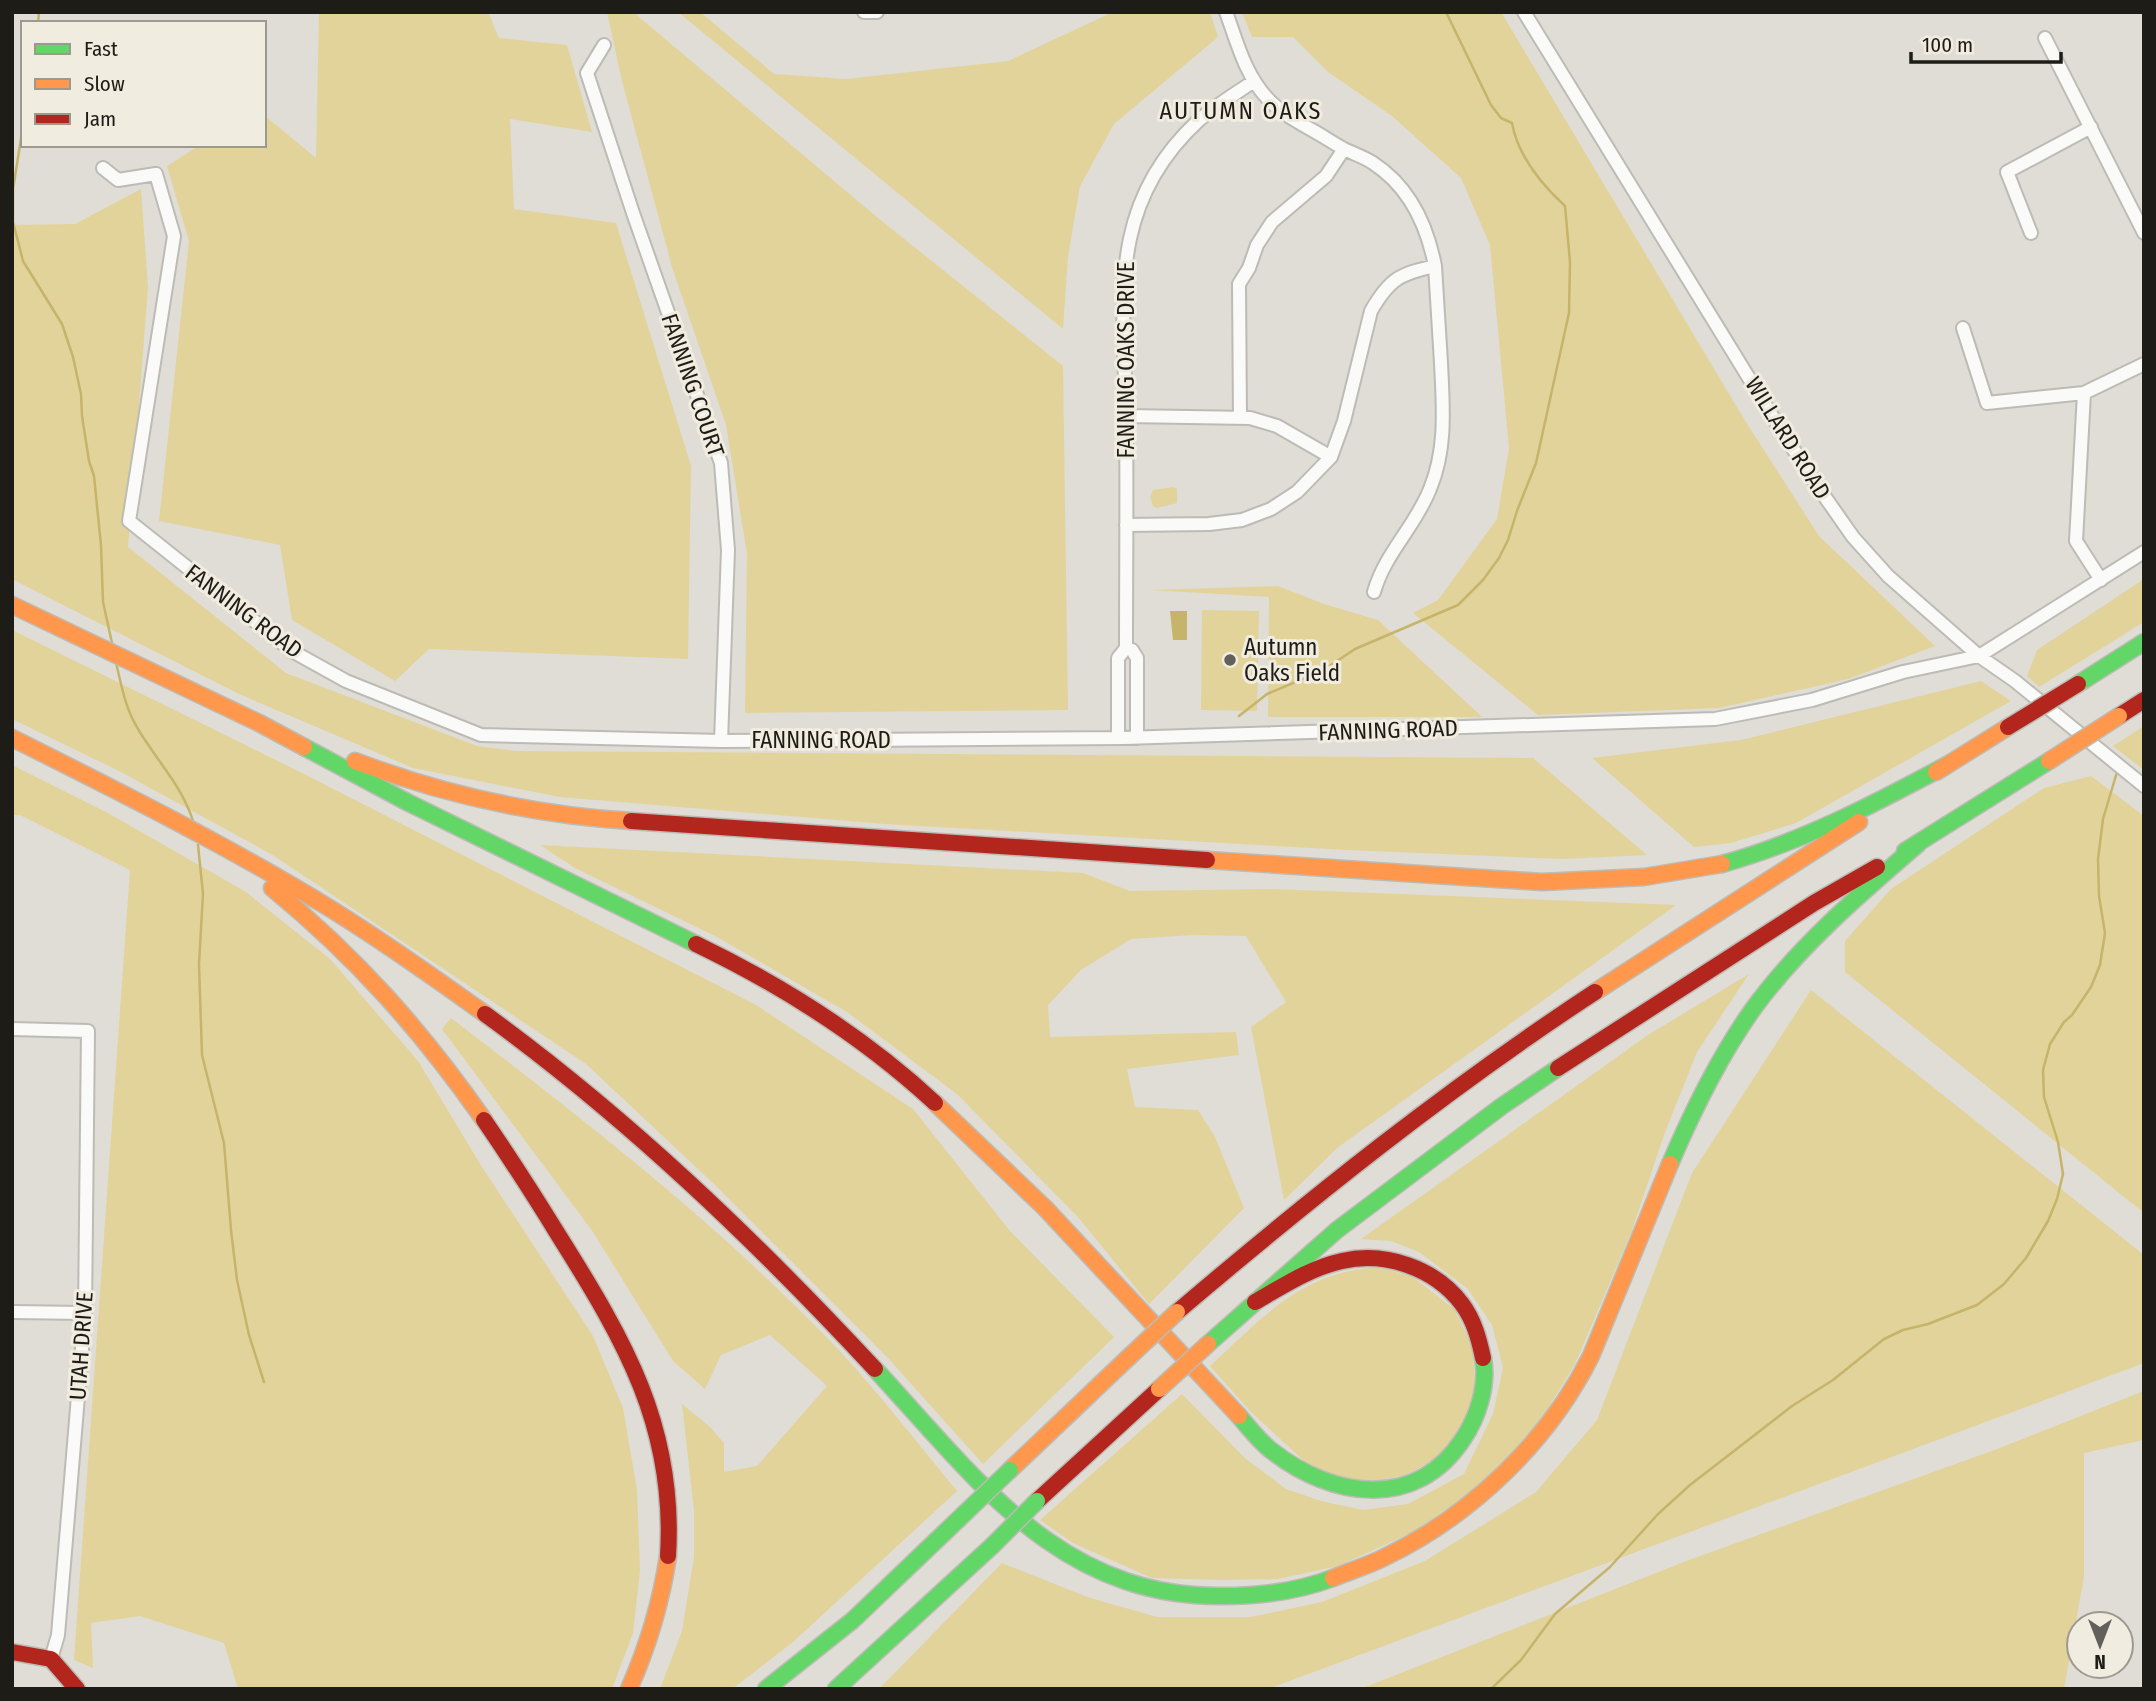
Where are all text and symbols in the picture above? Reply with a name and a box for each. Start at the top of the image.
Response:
legend [21,21,266,147]
scale bar [1911,21,2062,65]
text: 100 m [1922,32,1973,58]
text: Fast [84,36,118,62]
text: Slow [84,71,125,97]
district label: AUTUMN OAKS [1160,97,1322,125]
text: Jam [84,106,116,132]
street label: FANNING OAKS DRIVE [1112,262,1140,459]
street label: FANNING COURT [655,310,731,461]
street label: WILLARD ROAD [1739,372,1837,504]
street label: FANNING ROAD [180,558,308,664]
place label: Autumn Oaks Field [1244,633,1340,687]
marker: Autumn Oaks Field [1222,652,1238,668]
street label: FANNING ROAD [1318,714,1458,746]
street label: FANNING ROAD [751,726,891,754]
street label: UTAH DRIVE [63,1291,99,1401]
north arrow [2065,1610,2135,1680]
text: N [2094,1650,2106,1673]

